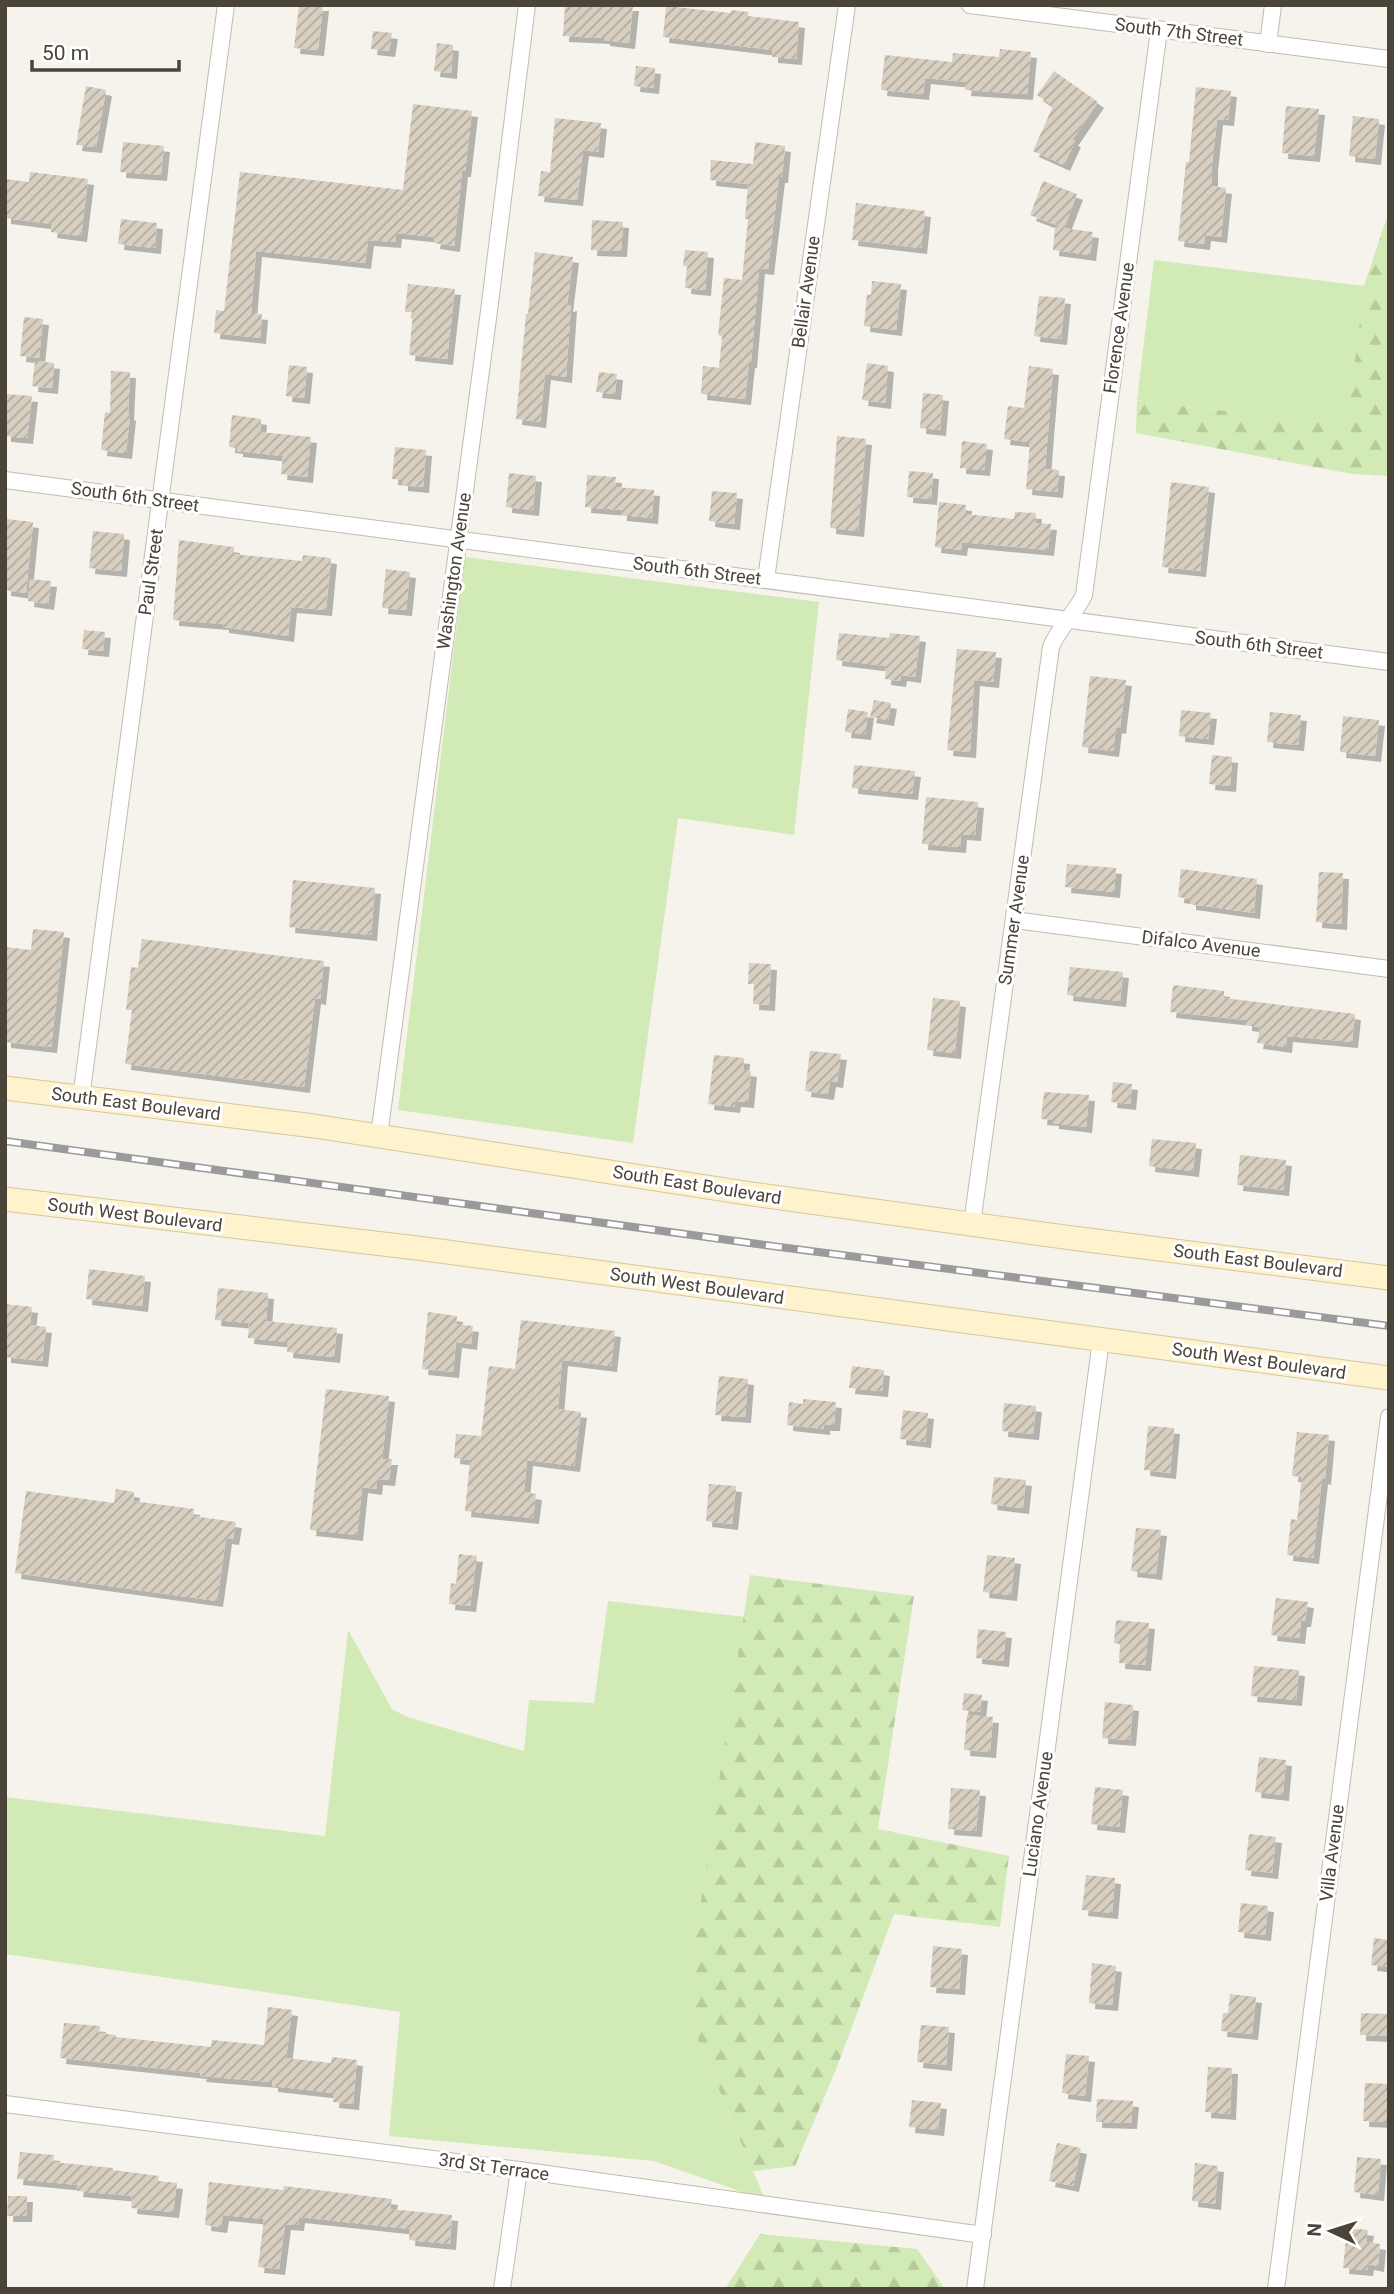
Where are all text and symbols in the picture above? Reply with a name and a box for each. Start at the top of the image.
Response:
street label: South 7th Street [1114,13,1244,50]
scale bar [32,28,178,72]
text: 50 m [42,41,89,65]
street label: Bellair Avenue [787,234,824,349]
street label: Florence Avenue [1099,261,1138,395]
street label: South 6th Street [70,477,201,516]
street label: Washington Avenue [432,491,475,651]
street label: Paul Street [134,527,167,617]
street label: South 6th Street [632,552,762,589]
street label: South 6th Street [1194,626,1324,663]
street label: Summer Avenue [994,854,1033,986]
street label: Difalco Avenue [1140,926,1262,961]
street label: South East Boulevard [50,1083,222,1124]
street label: South East Boulevard [611,1161,783,1208]
street label: South West Boulevard [47,1193,224,1236]
street label: South East Boulevard [1172,1240,1344,1281]
street label: South West Boulevard [609,1263,786,1308]
street label: South West Boulevard [1171,1338,1348,1383]
street label: Luciano Avenue [1018,1750,1057,1878]
street label: Villa Avenue [1315,1803,1348,1903]
street label: 3rd St Terrace [437,2148,551,2185]
north arrow [1296,2196,1366,2266]
text: N [1303,2222,1326,2237]

